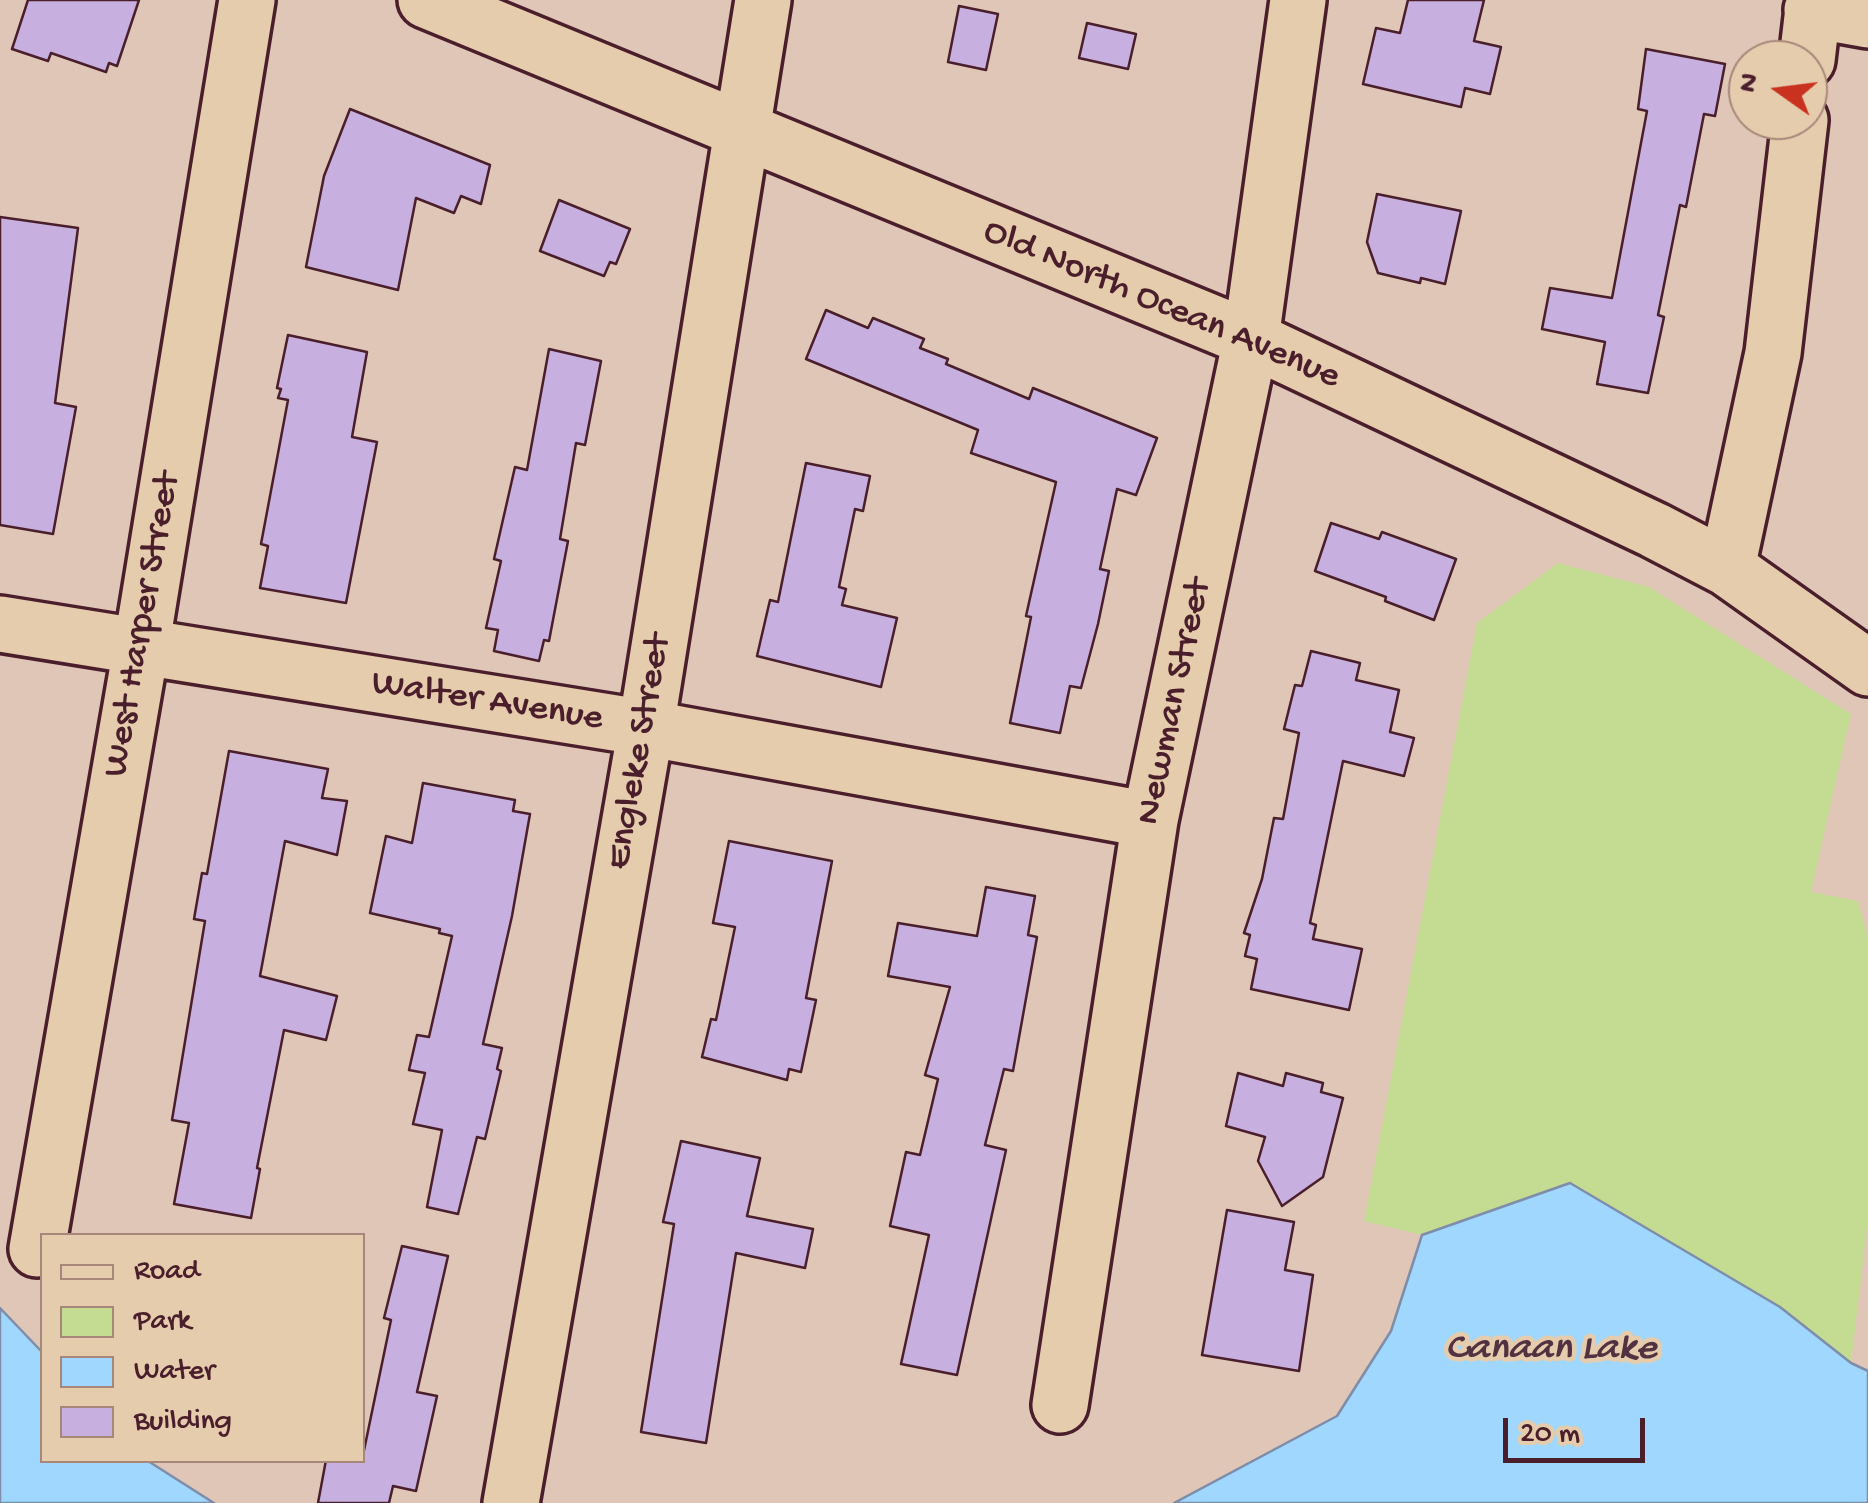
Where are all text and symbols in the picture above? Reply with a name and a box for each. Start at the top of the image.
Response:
north arrow [1728,40,1828,140]
text: N [1732,70,1769,96]
street label: Old North Ocean Avenue [976,210,1346,402]
street label: West Harper Street [95,469,193,781]
street label: Newman Street [1128,575,1224,829]
street label: Engleke Street [598,631,684,873]
street label: Walter Avenue [368,662,606,744]
legend [40,1233,365,1463]
text: Road [134,1255,200,1290]
text: Park [134,1305,191,1340]
water label: Canaan Lake [1445,1327,1657,1375]
text: Water [134,1355,215,1390]
scale bar [1508,1398,1650,1460]
text: Building [134,1405,232,1440]
text: 20 m [1520,1418,1580,1453]

